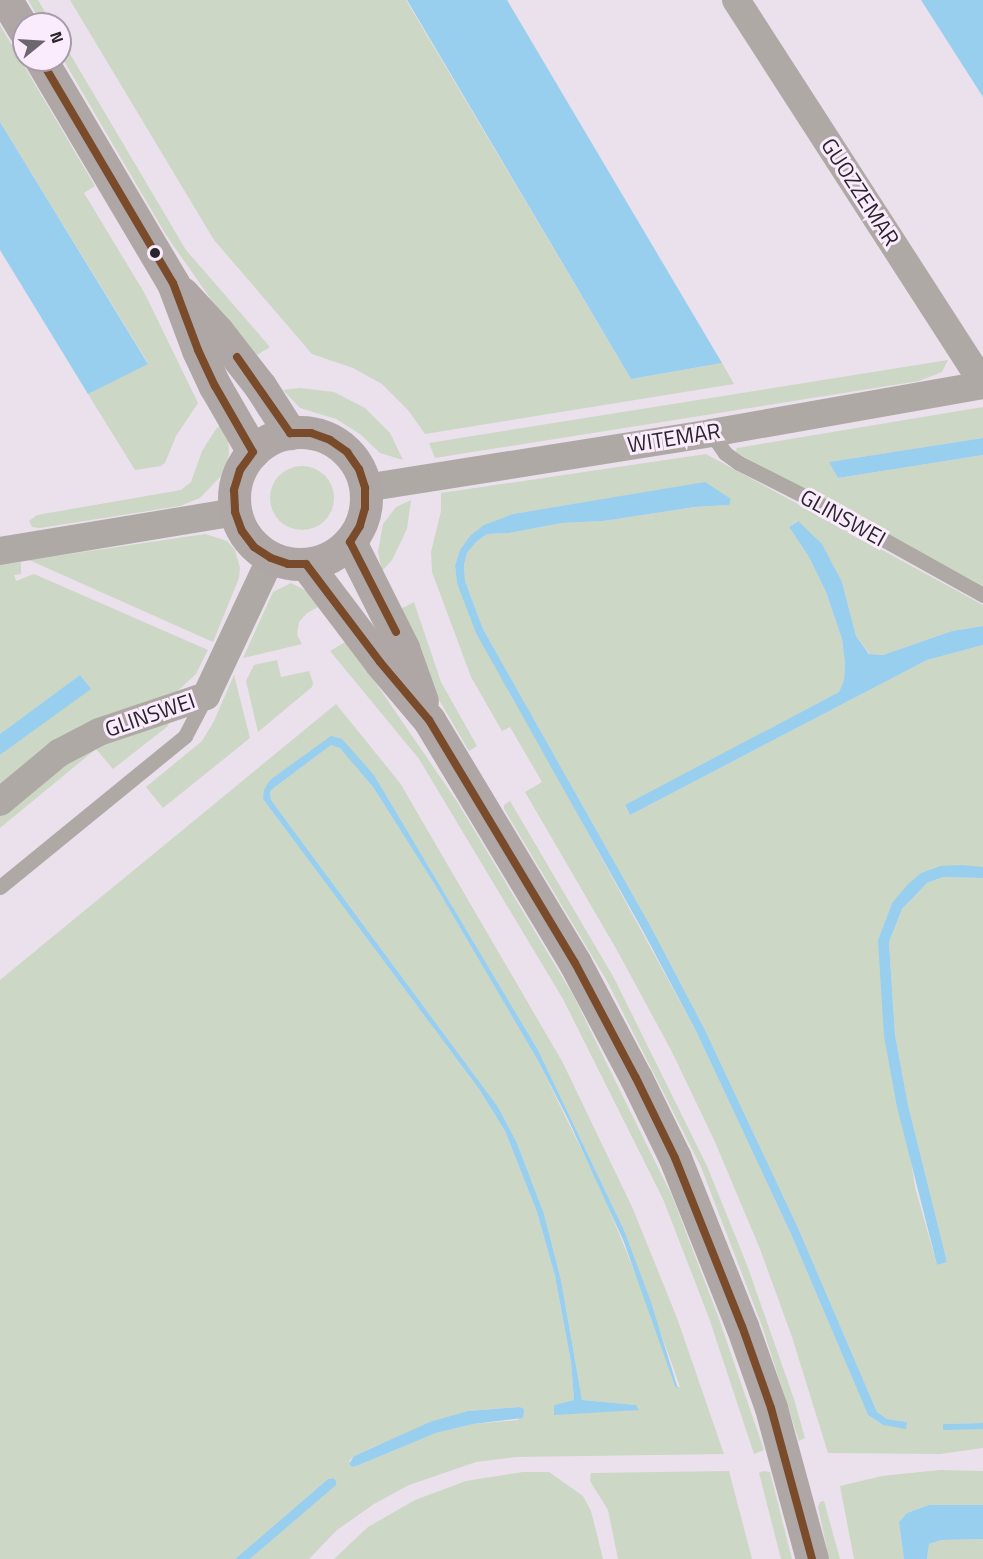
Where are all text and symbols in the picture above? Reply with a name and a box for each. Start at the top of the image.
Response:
north arrow [12,12,72,72]
text: N [44,28,70,46]
street label: GUOZZEMAR [815,133,905,251]
unlabelled marker [149,247,161,259]
street label: WITEMAR [626,418,722,458]
street label: GLINSWEI [796,484,890,552]
street label: GLINSWEI [102,687,198,743]

